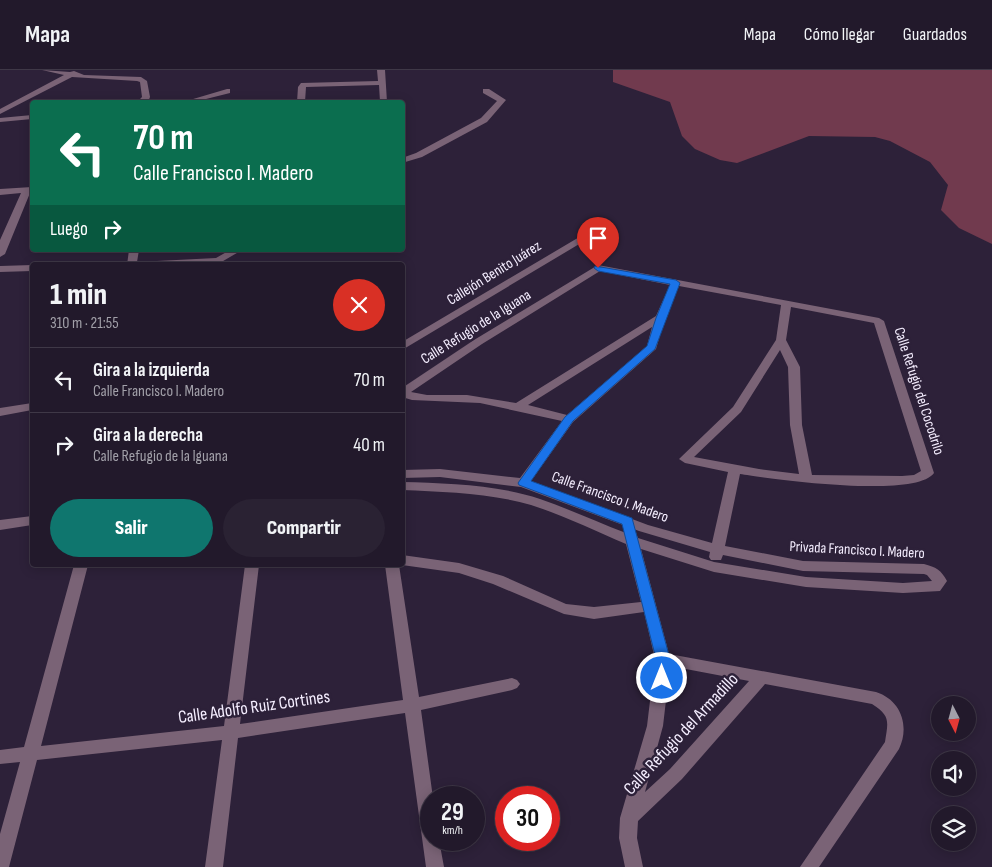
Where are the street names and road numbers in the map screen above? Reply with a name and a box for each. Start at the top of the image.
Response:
street label: Callejón Benito Juárez [443,236,545,310]
street label: Calle Refugio de la Iguana [417,285,535,369]
street label: Calle Refugio del Cocodrilo [889,325,949,457]
street label: Calle Francisco I. Madero [549,467,671,527]
street label: Privada Francisco I. Madero [789,537,925,563]
street label: Calle Refugio del Armadillo [619,669,743,799]
street label: Calle Adolfo Ruiz Cortines [177,686,331,728]

